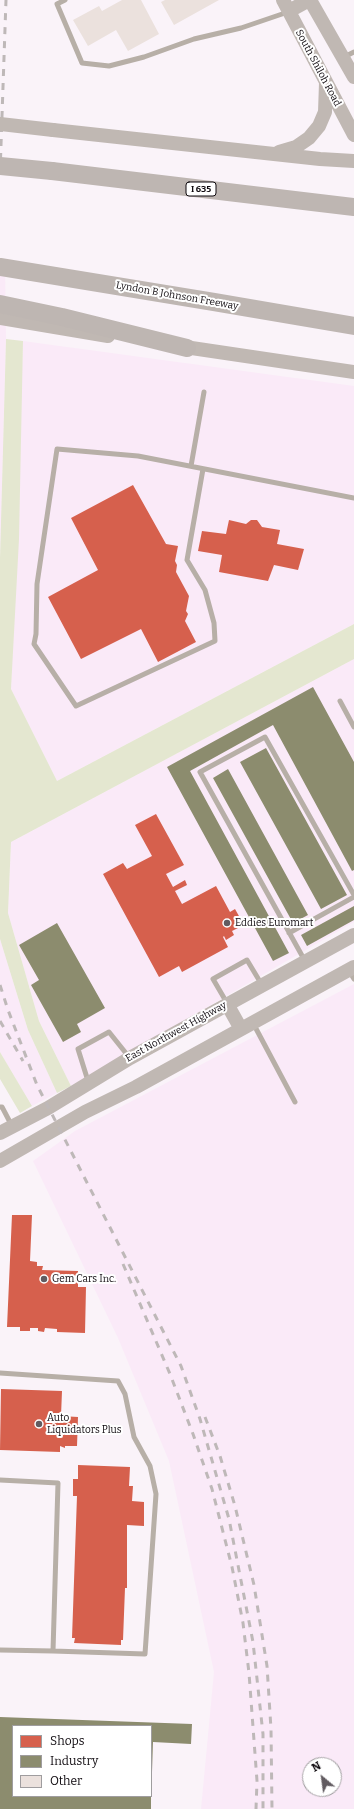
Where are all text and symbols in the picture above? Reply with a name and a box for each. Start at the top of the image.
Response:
street label: South Shiloh Road [293,28,343,108]
road number: I 635 [186,182,216,196]
street label: Lyndon B Johnson Freeway [115,279,239,313]
place label: Eddies Euromart [235,917,313,929]
marker: Eddies Euromart [222,918,232,928]
street label: East Northwest Highway [123,999,229,1065]
place label: Gem Cars Inc. [52,1273,116,1285]
marker: Gem Cars Inc. [39,1274,49,1284]
place label: Auto Liquidators Plus [47,1412,122,1436]
marker: Auto Liquidators Plus [34,1419,44,1429]
legend [12,1725,152,1797]
text: Shops [50,1734,84,1748]
text: Industry [50,1754,98,1768]
north arrow [302,1757,342,1797]
text: N [310,1759,323,1775]
text: Other [50,1774,82,1788]

